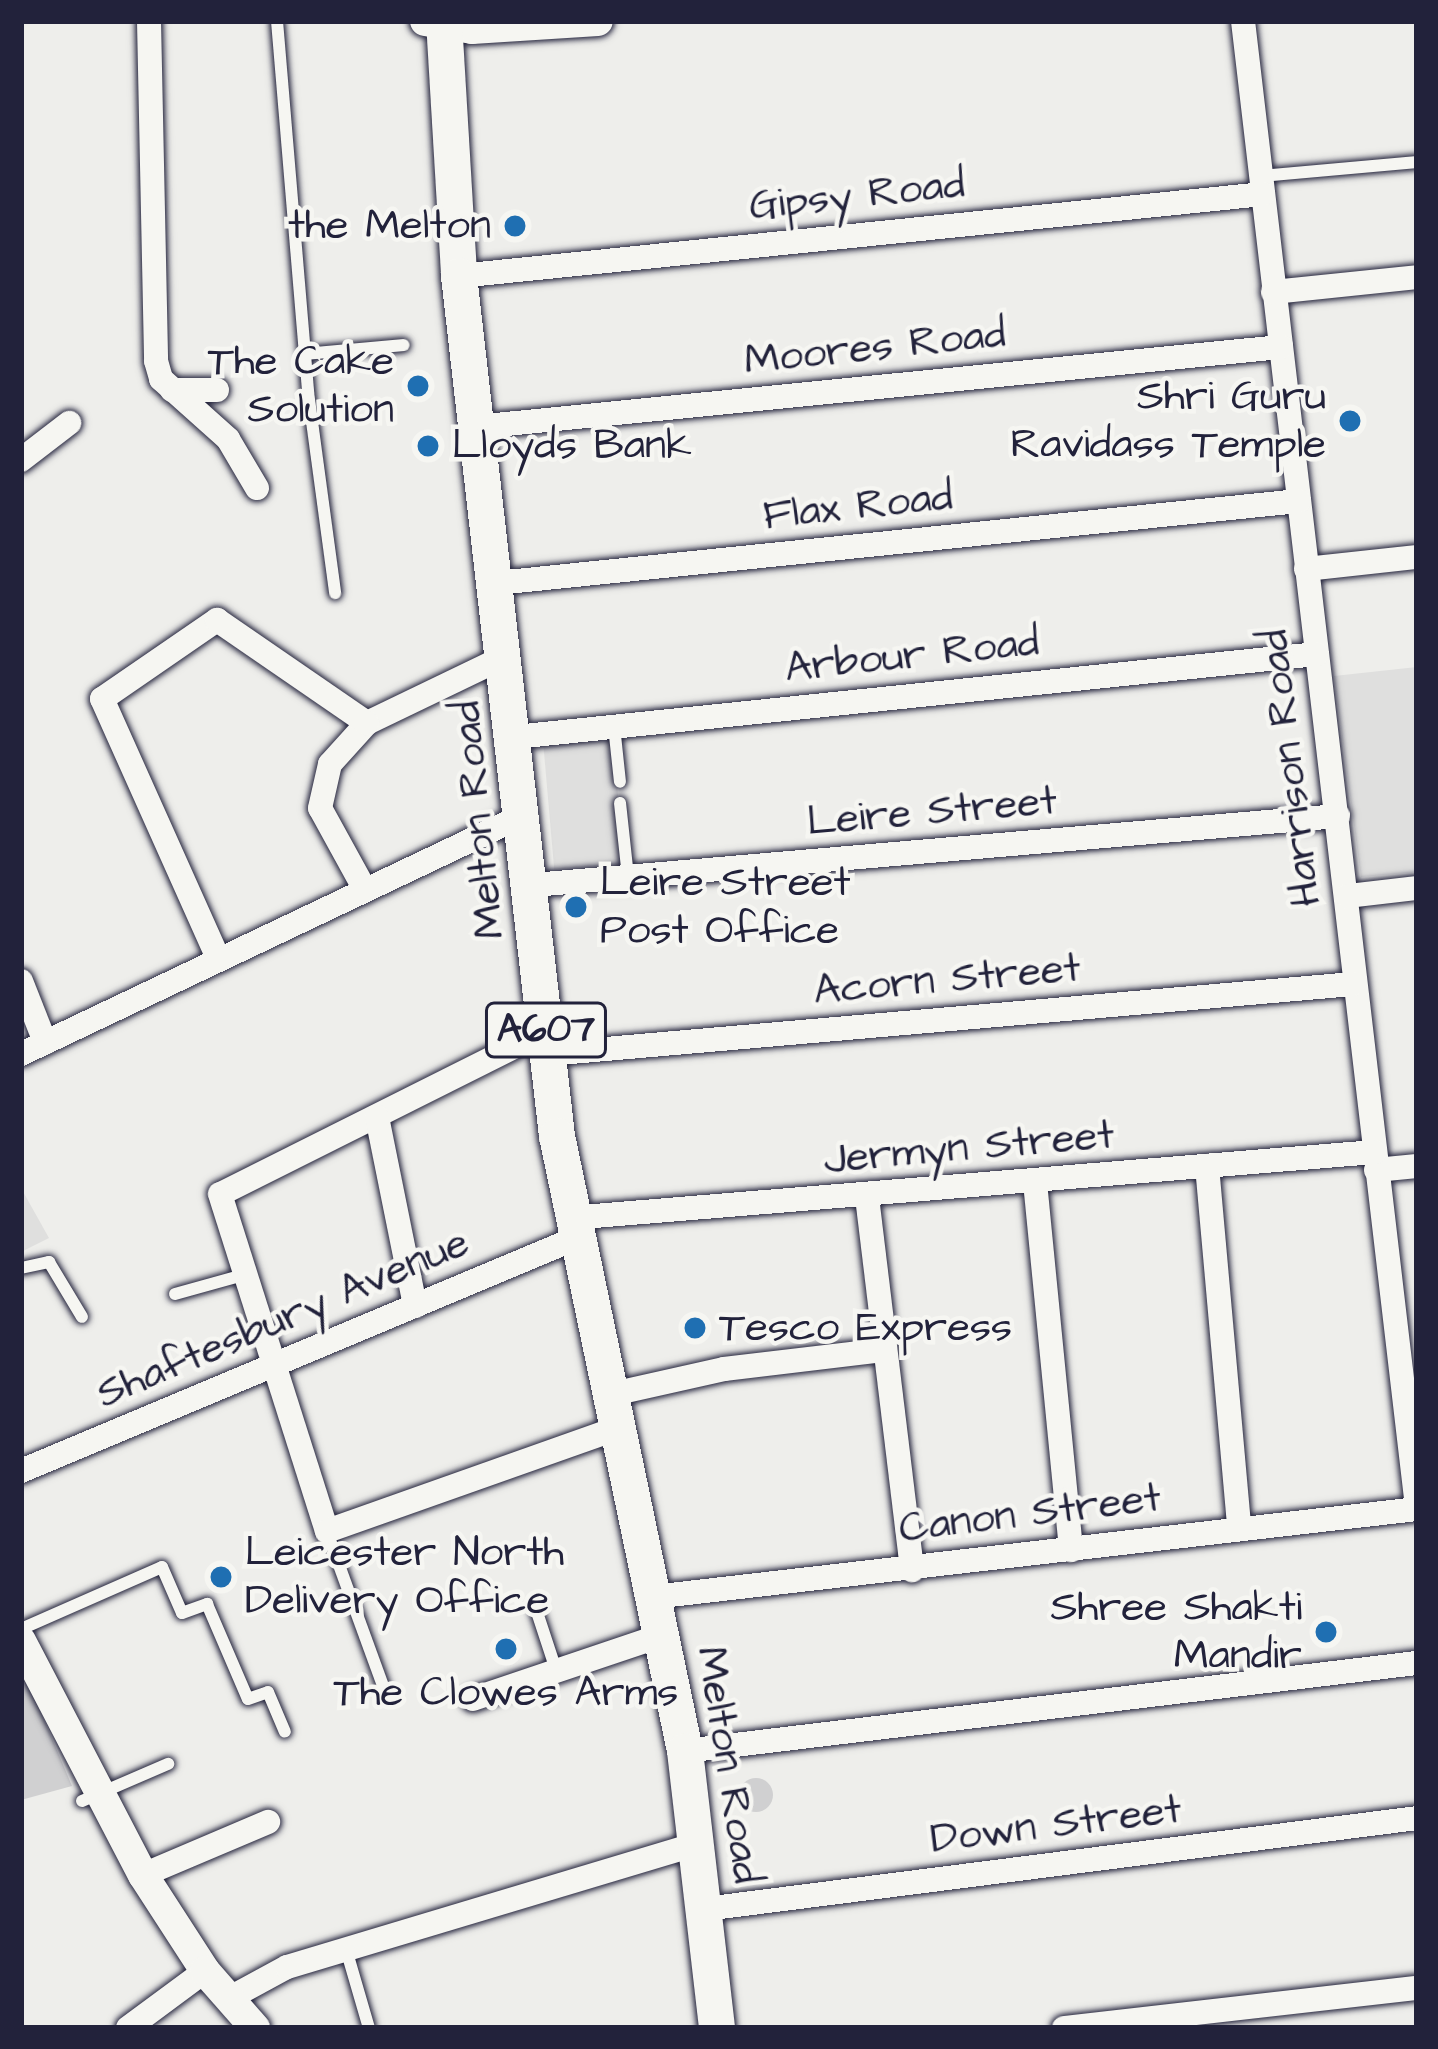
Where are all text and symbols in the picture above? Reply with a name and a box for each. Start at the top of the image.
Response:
street label: Gipsy Road [747,160,967,232]
place label: the Melton [288,201,491,251]
marker: the Melton [502,213,528,239]
street label: Moores Road [742,309,1008,387]
place label: The Cake Solution [208,337,394,436]
place label: Shri Guru Ravidass Temple [1010,372,1326,470]
marker: The Cake Solution [405,373,431,399]
marker: Shri Guru Ravidass Temple [1337,408,1363,434]
place label: Lloyds Bank [452,421,692,471]
marker: Lloyds Bank [415,433,441,459]
street label: Flax Road [761,472,955,542]
street label: Arbour Road [783,618,1041,694]
street label: Harrison Road [1249,627,1333,909]
street label: Melton Road [441,699,517,941]
street label: Leire Street [805,776,1059,848]
place label: Leire Street Post Office [600,858,850,956]
marker: Leire Street Post Office [563,894,589,920]
street label: Acorn Street [811,943,1083,1017]
road number: A607 [483,997,609,1063]
street label: Jermyn Street [822,1110,1116,1186]
street label: Shaftesbury Avenue [89,1218,477,1420]
place label: Tesco Express [719,1303,1012,1353]
marker: Tesco Express [682,1315,708,1341]
street label: Canon Street [896,1473,1164,1555]
place label: Leicester North Delivery Office [245,1528,564,1626]
marker: Leicester North Delivery Office [208,1564,234,1590]
place label: Shree Shakti Mandir [1050,1583,1302,1682]
marker: Shree Shakti Mandir [1313,1619,1339,1645]
marker: The Clowes Arms [493,1636,519,1662]
street label: Melton Road [684,1643,772,1887]
place label: The Clowes Arms [334,1668,678,1718]
street label: Down Street [928,1785,1184,1865]

